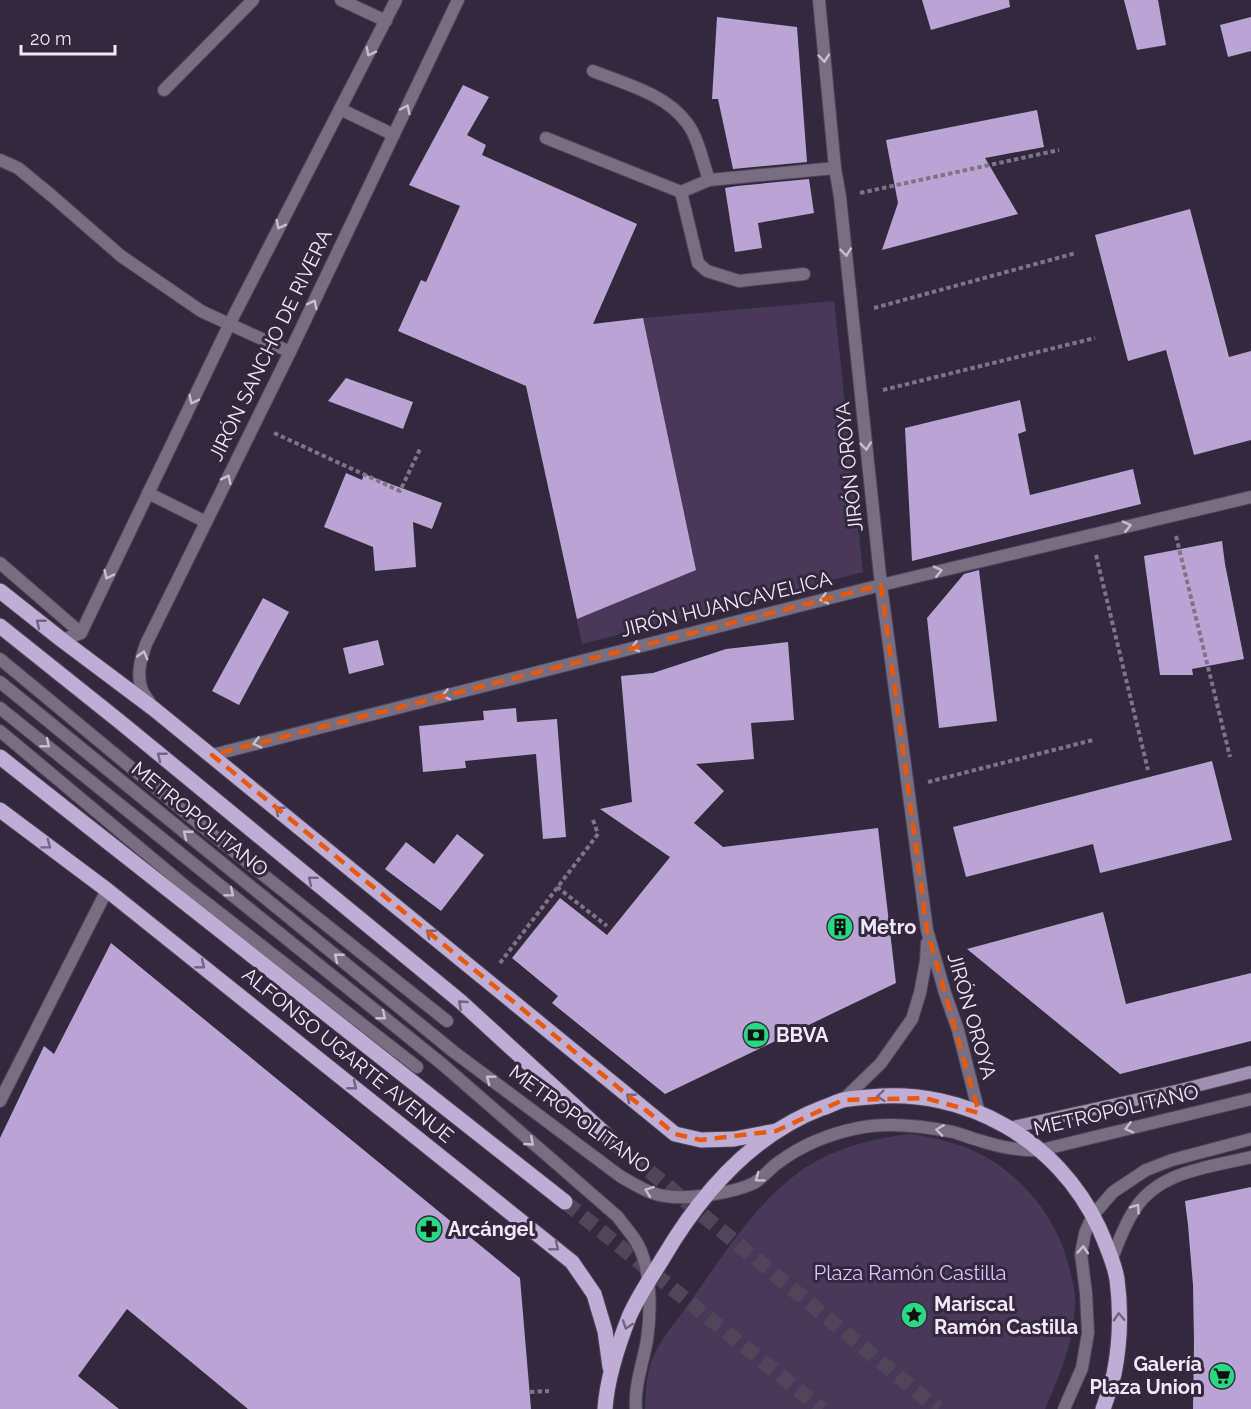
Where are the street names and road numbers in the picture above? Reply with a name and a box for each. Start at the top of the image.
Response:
street label: JIRÓN SANCHO DE RIVERA [203,225,337,465]
street label: JIRÓN OROYA [830,400,868,533]
street label: JIRÓN HUANCAVELICA [618,566,835,642]
street label: METROPOLITANO [127,757,273,881]
street label: JIRÓN OROYA [943,950,1002,1082]
street label: ALFONSO UGARTE AVENUE [238,962,458,1148]
street label: METROPOLITANO [505,1060,655,1178]
street label: METROPOLITANO [1031,1079,1201,1141]

